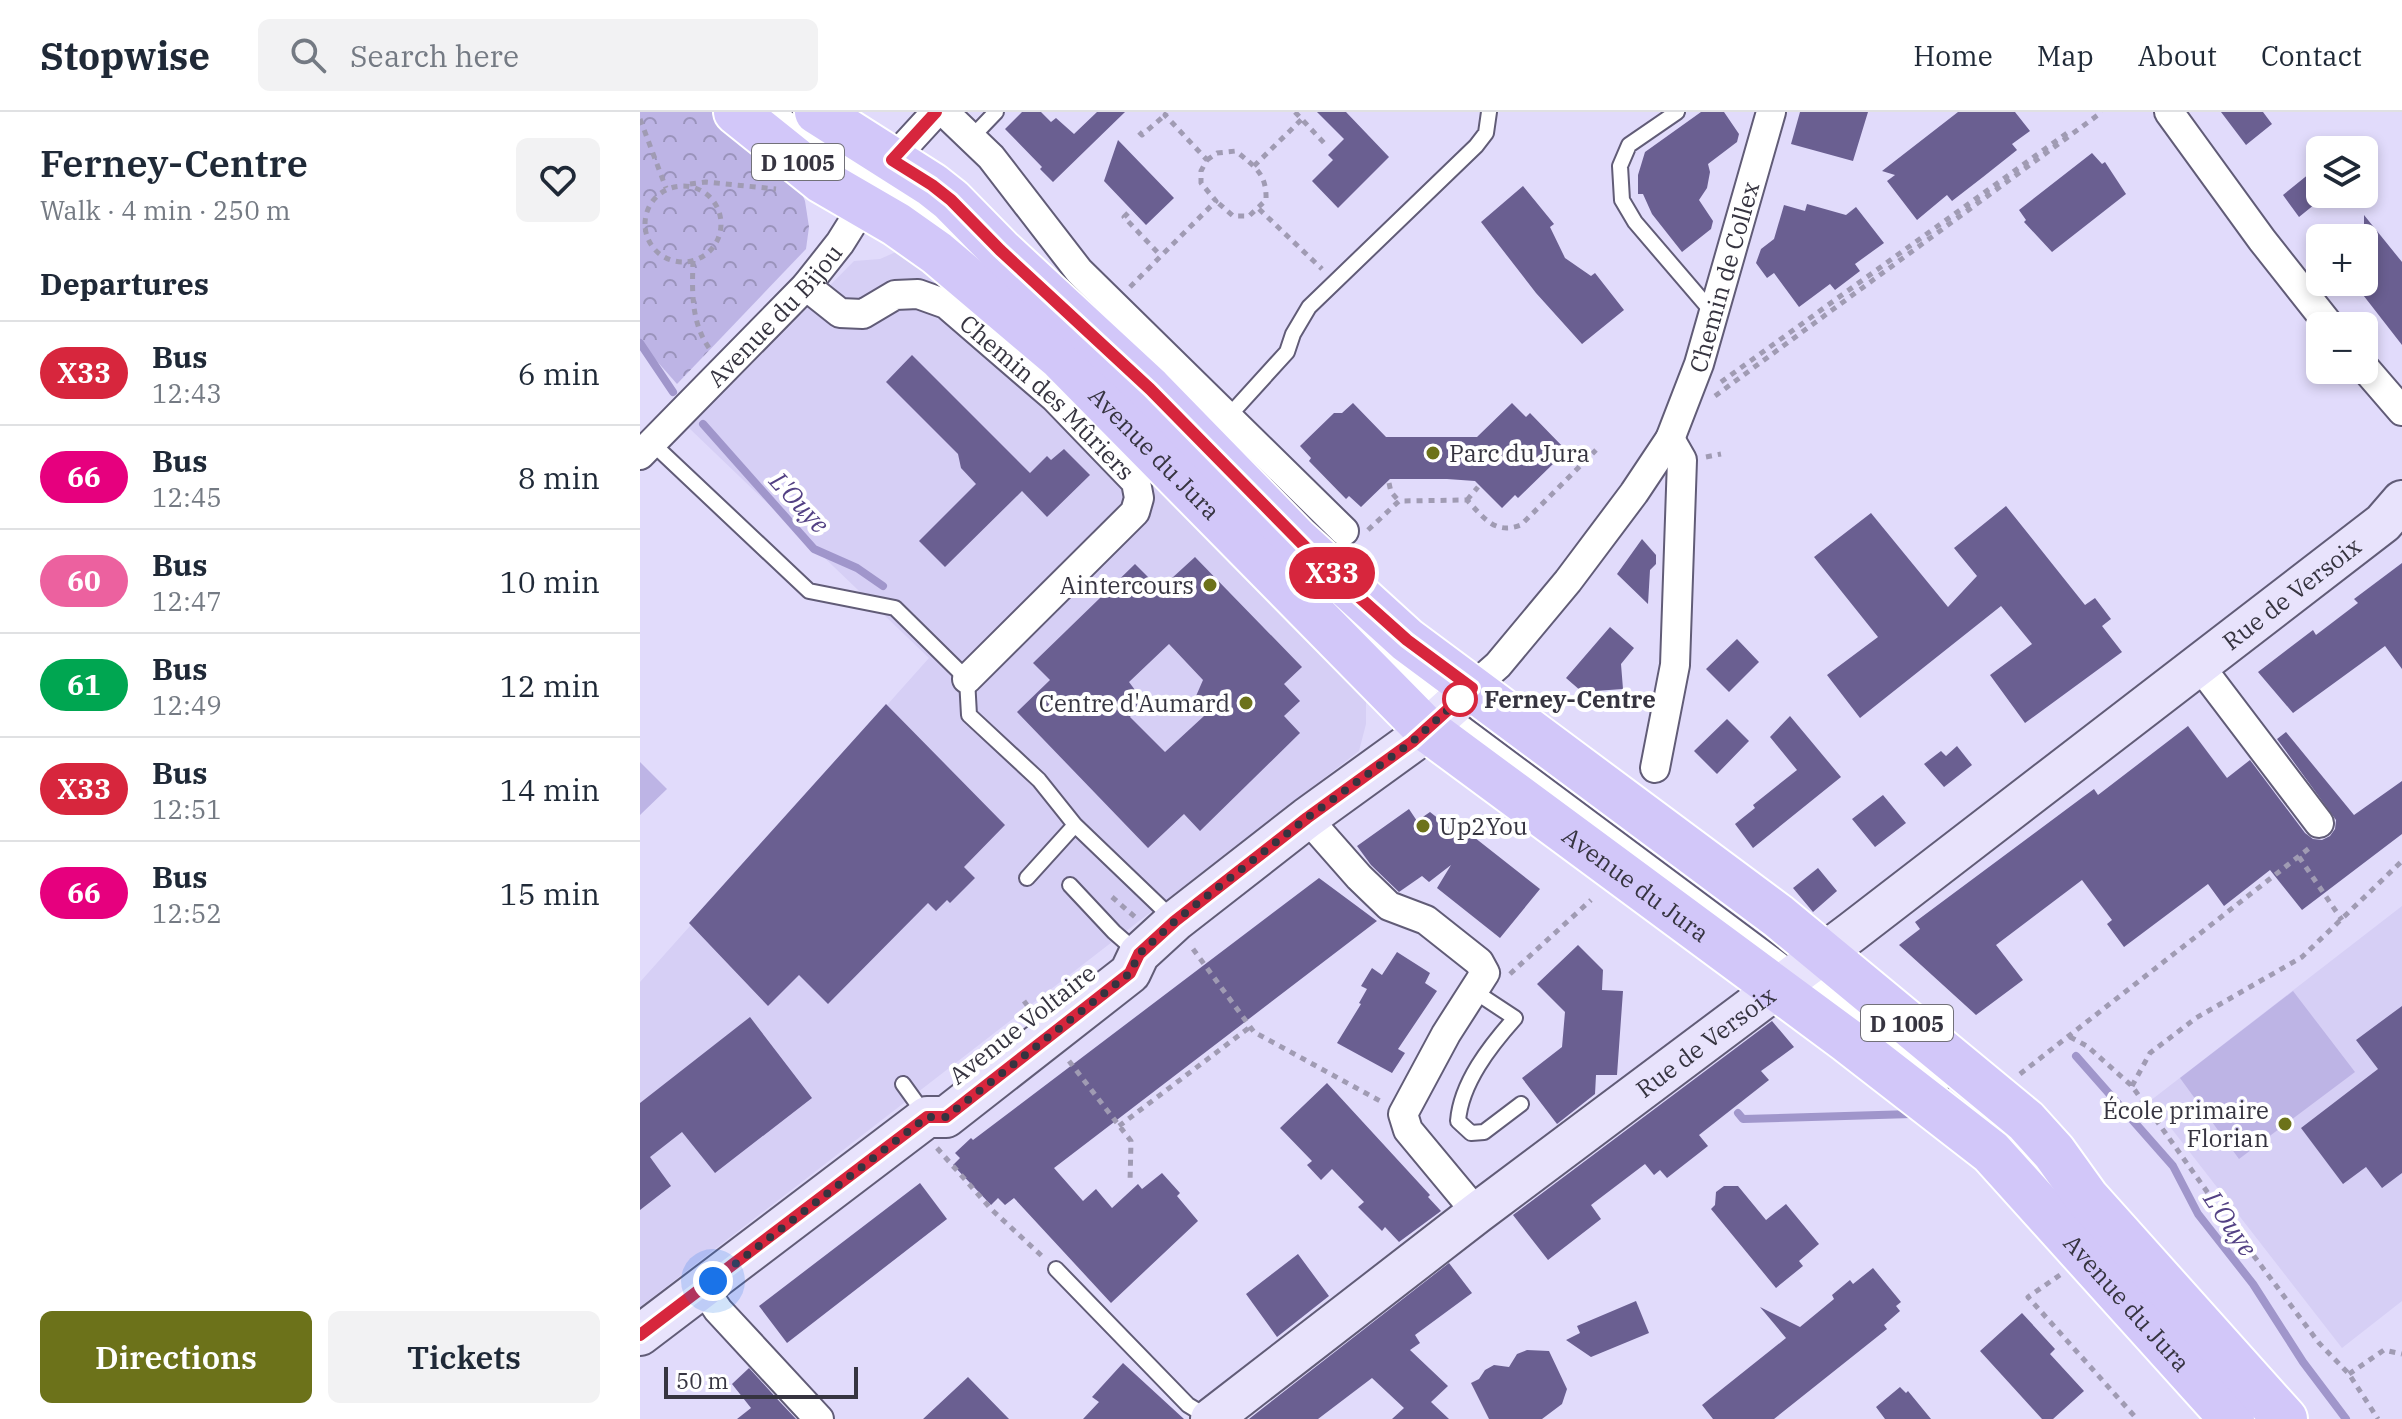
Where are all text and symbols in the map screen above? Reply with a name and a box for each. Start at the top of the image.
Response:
search box [258,19,818,91]
text: Stopwise [40,31,210,80]
icon: search [286,33,330,77]
text: Search here [350,36,519,75]
text: Home [1913,37,1993,74]
text: Map [2037,37,2094,74]
text: About [2138,37,2217,74]
text: Contact [2261,37,2362,74]
map controls [2306,136,2378,384]
button: layers [2306,136,2378,208]
text: Ferney-Centre [40,138,308,187]
button: heart [516,138,600,222]
road number: D 1005 [752,144,844,180]
street label: Chemin de Collex [1681,178,1766,377]
text: Walk · 4 min · 250 m [40,193,291,227]
button: + [2306,224,2378,296]
street label: Avenue du Bijou [700,237,849,394]
text: Departures [40,264,209,303]
street label: Chemin des Mûriers [953,307,1142,487]
button: − [2306,312,2378,384]
text: Bus [152,337,207,376]
text: X33 [57,354,111,391]
text: 6 min [518,354,600,393]
text: 12:43 [152,376,222,410]
street label: Avenue du Jura [1082,380,1227,527]
place label: Parc du Jura [1449,437,1590,469]
text: Bus [152,441,207,480]
marker: Parc du Jura [1424,444,1442,462]
text: 66 [67,458,101,495]
text: 8 min [518,458,600,497]
water label: L'Ouye [762,463,837,540]
text: 12:45 [152,480,222,514]
street label: Rue de Versoix [2216,530,2367,657]
text: Bus [152,545,207,584]
line badge: X33 [1286,547,1378,599]
text: X33 [1305,554,1359,591]
text: 60 [67,562,101,599]
text: 10 min [500,562,600,601]
place label: Aintercours [1060,569,1194,601]
marker: Aintercours [1201,576,1219,594]
text: 12:47 [152,584,222,618]
text: Bus [152,649,207,688]
text: 61 [67,666,101,703]
text: 12 min [500,666,600,705]
marker: Ferney-Centre [1443,682,1477,716]
place label: Ferney-Centre [1484,683,1656,715]
place label: Centre d'Aumard [1039,687,1230,719]
text: 12:49 [152,688,222,722]
marker: Centre d'Aumard [1237,694,1255,712]
text: Bus [152,753,207,792]
text: X33 [57,770,111,807]
text: 14 min [500,770,600,809]
text: 12:51 [152,792,222,826]
place label: Up2You [1439,810,1528,842]
marker: Up2You [1414,817,1432,835]
street label: Avenue du Jura [1556,819,1716,949]
text: Bus [152,857,207,896]
text: 66 [67,874,101,911]
text: 15 min [500,874,600,913]
text: 12:52 [152,896,222,930]
street label: Avenue Voltaire [942,957,1102,1091]
street label: Rue de Versoix [1629,979,1782,1105]
road number: D 1005 [1861,1005,1953,1041]
place label: École primaire Florian [2103,1094,2269,1154]
marker: École primaire Florian [2276,1115,2294,1133]
water label: L'Ouye [2196,1183,2266,1263]
street label: Avenue du Jura [2057,1227,2197,1378]
your location [693,1261,733,1301]
button: Directions [40,1311,312,1403]
button: Tickets [328,1311,600,1403]
scale bar [664,1363,858,1399]
text: 50 m [676,1366,728,1395]

